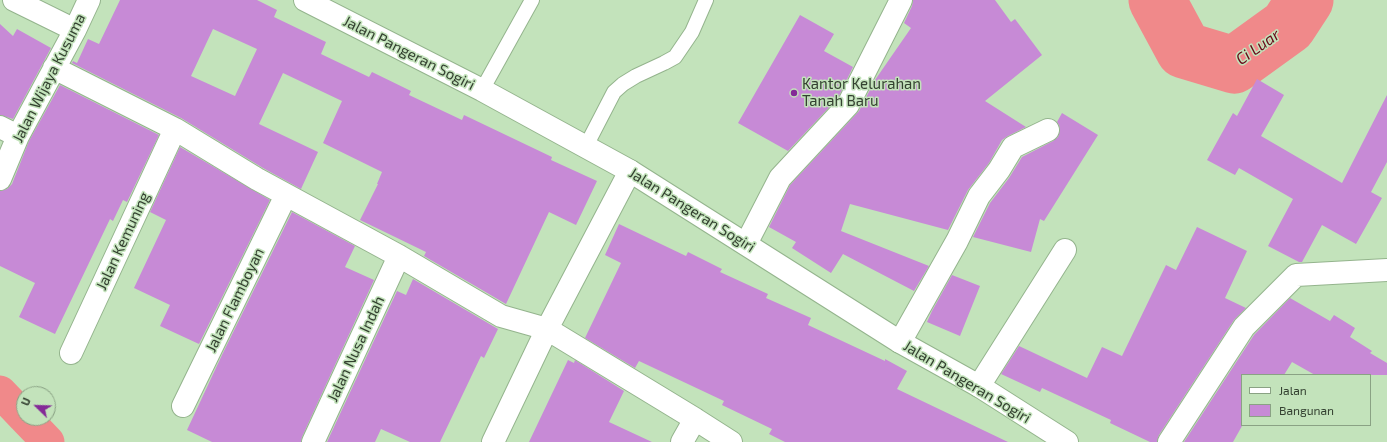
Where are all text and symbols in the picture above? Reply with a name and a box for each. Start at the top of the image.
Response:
street label: Jalan Wijaya Kusuma [9,10,89,146]
street label: Jalan Pangeran Sogiri [340,12,478,94]
water label: Ci Luar [1232,25,1284,69]
place label: Kantor Kelurahan Tanah Baru [802,75,921,110]
marker: Kantor Kelurahan Tanah Baru [789,88,799,98]
street label: Jalan Pangeran Sogiri [626,164,758,256]
street label: Jalan Kemuning [92,189,154,293]
street label: Jalan Flamboyan [202,245,268,355]
street label: Jalan Nusa Indah [324,293,388,405]
street label: Jalan Pangeran Sogiri [900,337,1034,427]
legend [1241,374,1371,426]
text: Jalan [1279,383,1307,397]
north arrow [16,386,56,426]
text: U [18,396,33,408]
text: Bangunan [1279,403,1334,417]

